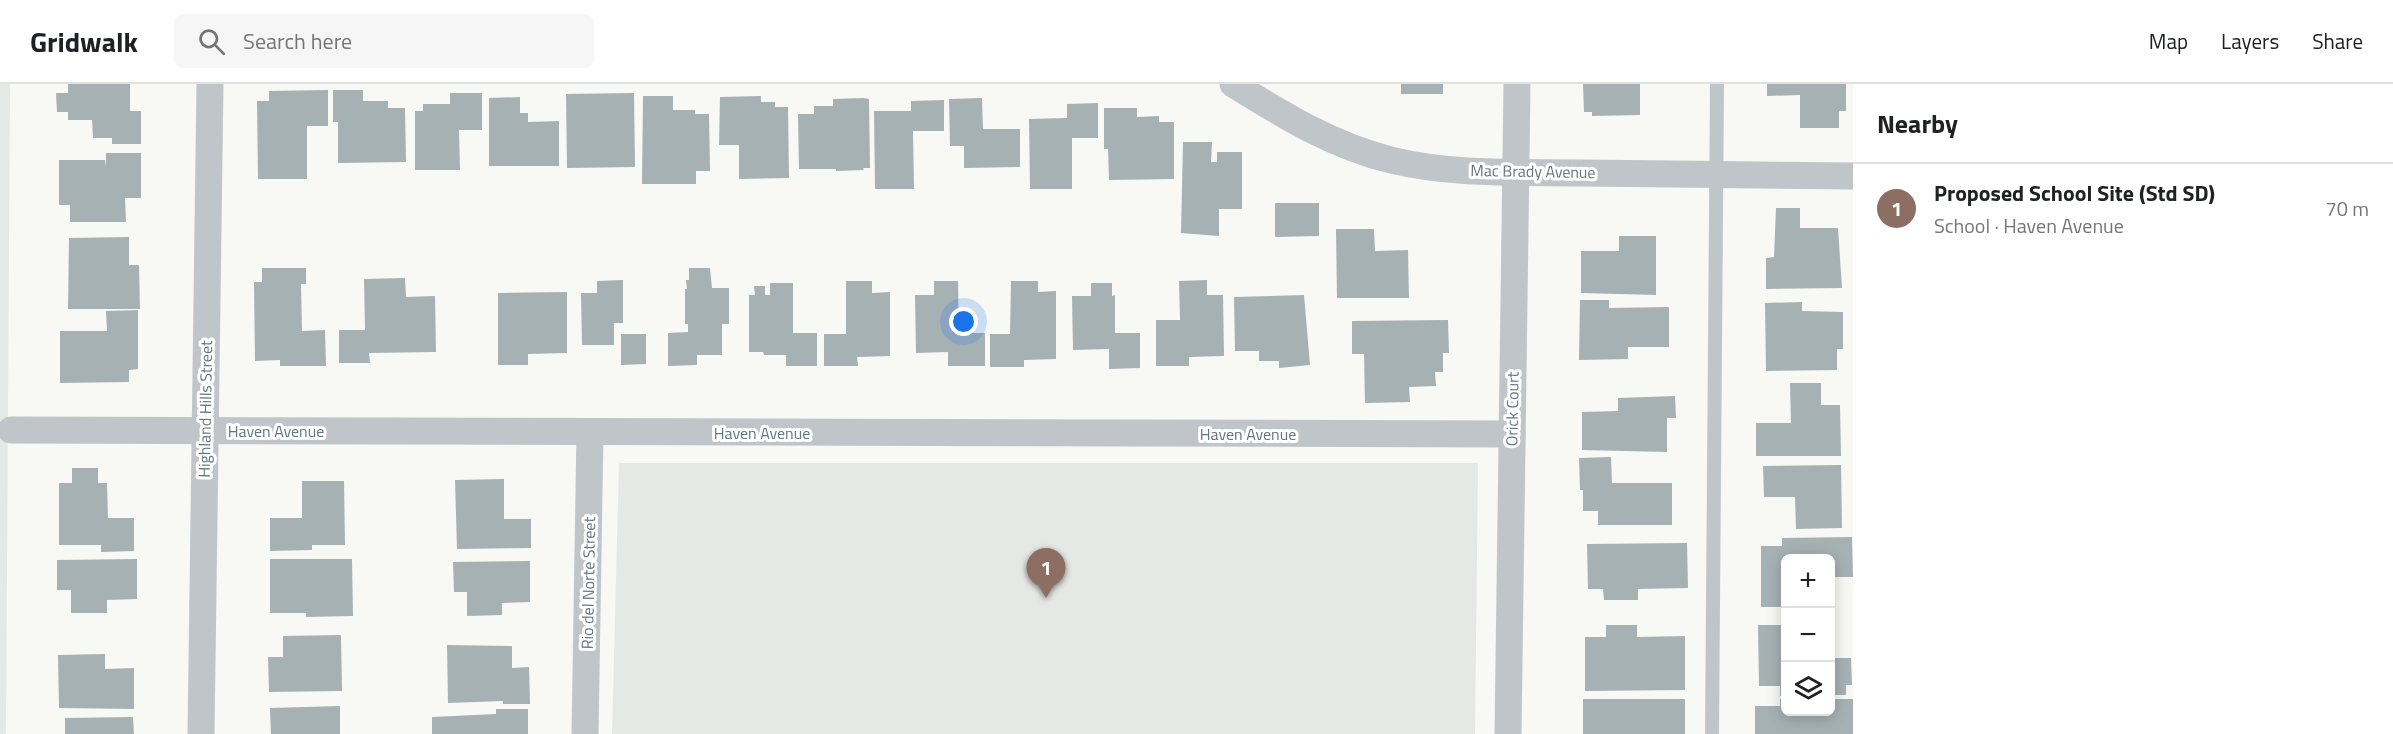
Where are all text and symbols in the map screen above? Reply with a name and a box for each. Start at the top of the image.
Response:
search box [174,14,594,68]
text: Gridwalk [30,20,138,63]
text: Search here [243,24,352,58]
icon: search [195,25,228,58]
text: Map [2149,25,2188,57]
text: Layers [2221,25,2279,57]
text: Share [2312,25,2363,57]
text: Nearby [1877,104,1958,143]
street label: Mac Brady Avenue [1470,158,1596,184]
text: Proposed School Site (Std SD) [1934,176,2215,210]
text: 1 [1891,193,1902,224]
text: 70 m [2325,193,2369,224]
text: School · Haven Avenue [1934,210,2124,241]
your location [949,307,978,336]
street label: Highland Hills Street [192,340,218,478]
street label: Orick Court [1499,371,1525,446]
street label: Haven Avenue [228,419,324,443]
street label: Haven Avenue [714,421,810,445]
street label: Haven Avenue [1200,422,1296,446]
street label: Rio del Norte Street [575,516,601,649]
pin: 1 [1026,548,1066,598]
map controls [1781,554,1835,716]
button: + [1781,554,1835,608]
button: − [1781,608,1835,662]
button: layers [1781,662,1835,716]

